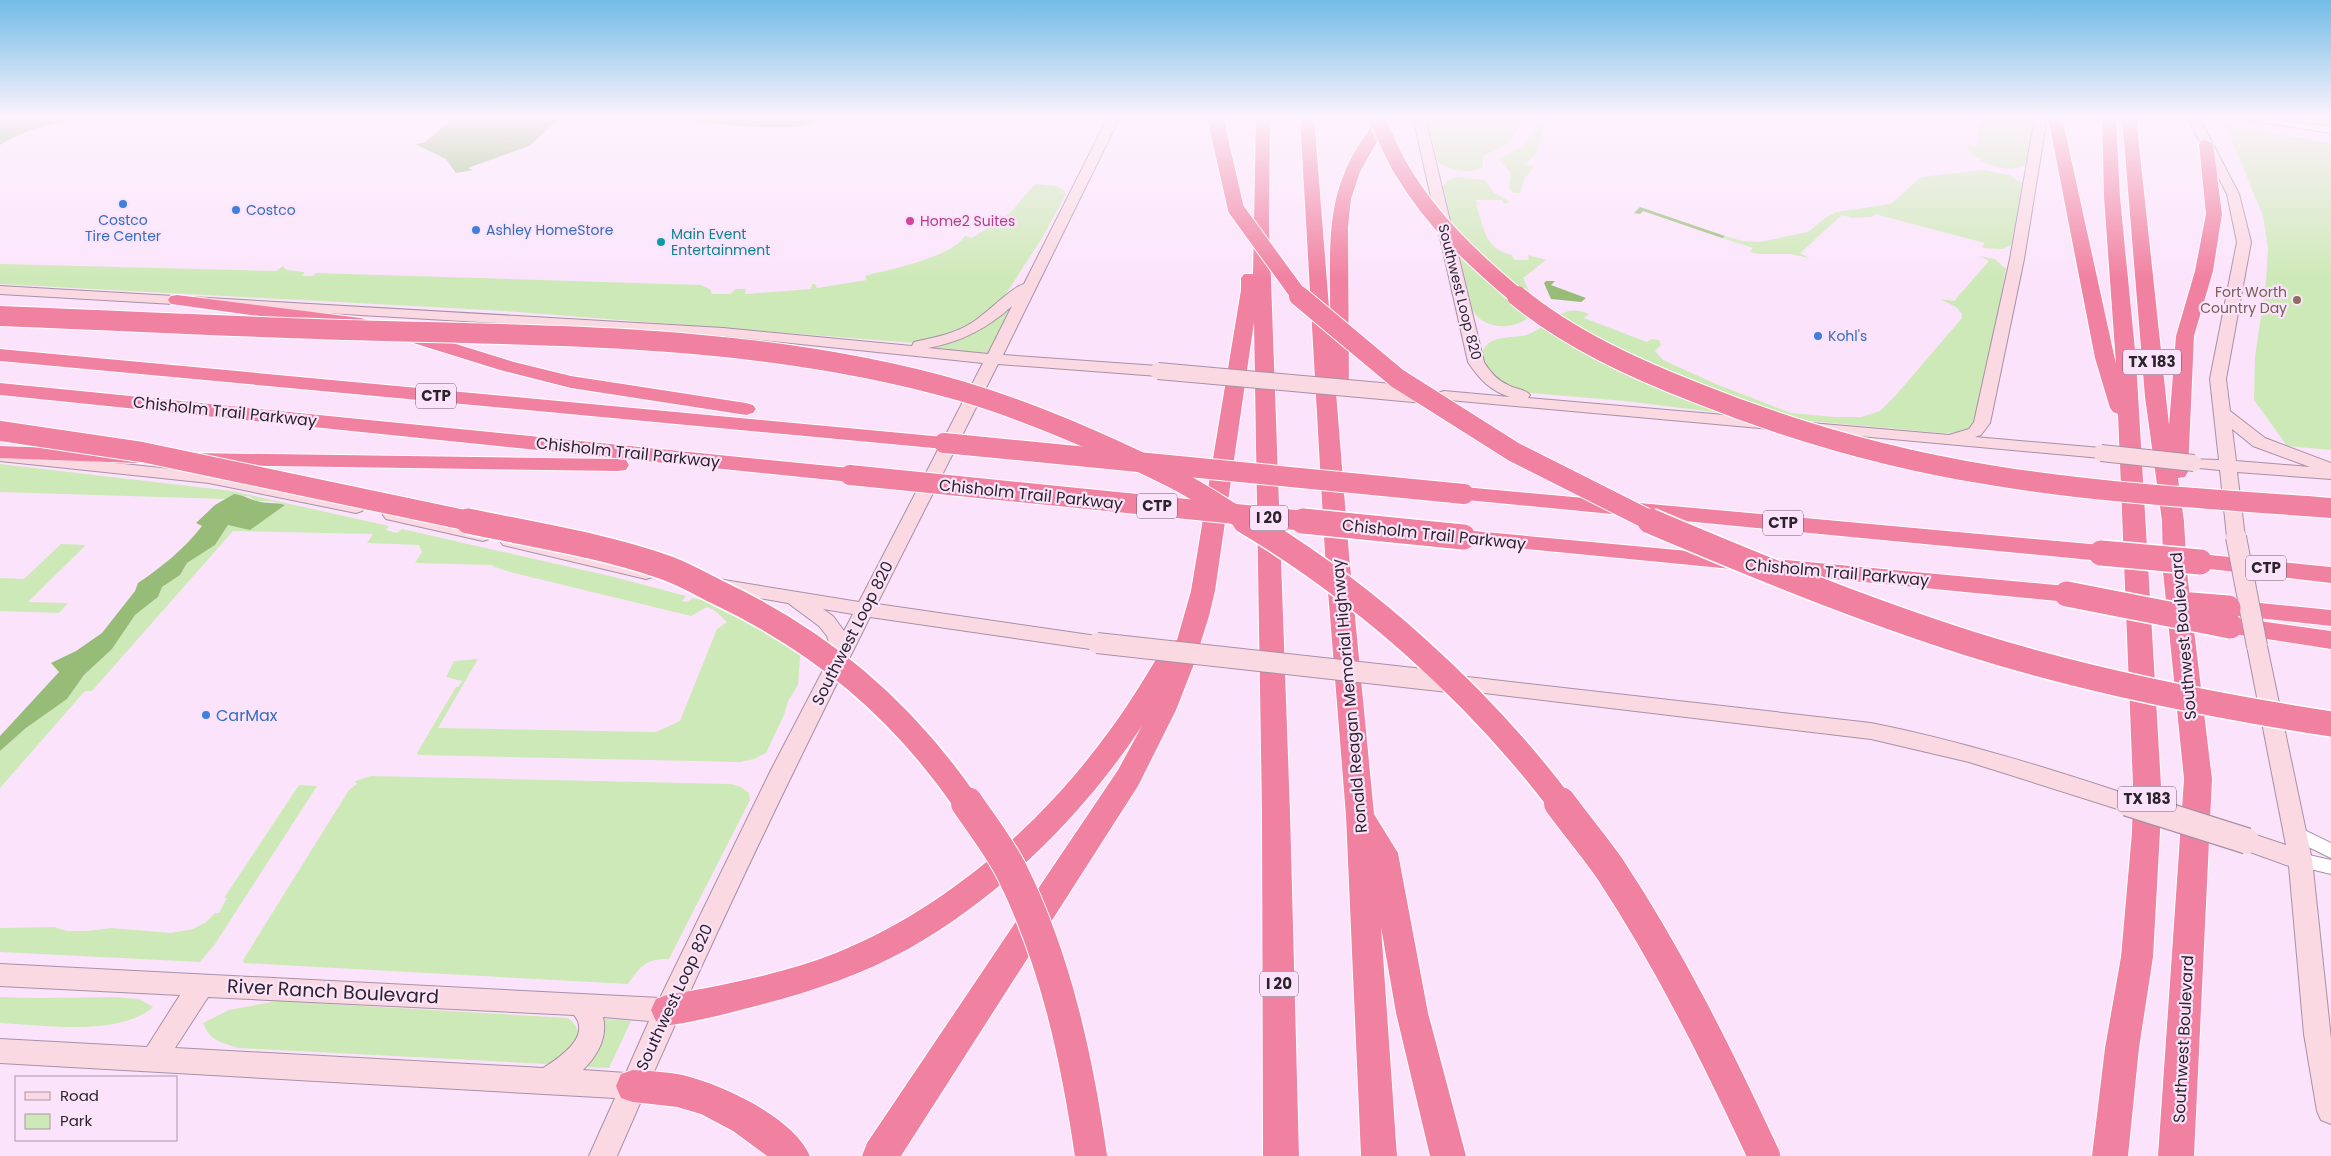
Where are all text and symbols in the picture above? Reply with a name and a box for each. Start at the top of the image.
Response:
marker: Costco Tire Center [117,198,129,210]
place label: Costco [246,200,296,220]
marker: Costco [230,204,242,216]
place label: Costco Tire Center [85,210,161,246]
place label: Home2 Suites [920,211,1015,231]
marker: Home2 Suites [904,215,916,227]
place label: Ashley HomeStore [486,220,614,240]
street label: Southwest Loop 820 [1433,222,1487,362]
marker: Ashley HomeStore [470,224,482,236]
place label: Main Event Entertainment [671,224,770,260]
marker: Main Event Entertainment [655,236,667,248]
place label: Fort Worth Country Day [2200,282,2287,318]
marker: Fort Worth Country Day [2291,294,2303,306]
place label: Kohl's [1828,326,1867,346]
marker: Kohl's [1812,330,1824,342]
road number: TX 183 [2123,350,2181,374]
road number: CTP [416,384,456,408]
street label: Chisholm Trail Parkway [132,390,318,433]
street label: Chisholm Trail Parkway [535,431,721,474]
street label: Chisholm Trail Parkway [938,473,1124,516]
road number: CTP [1137,494,1177,518]
road number: I 20 [1250,506,1288,530]
road number: CTP [1763,510,1803,536]
street label: Chisholm Trail Parkway [1341,513,1527,556]
street label: Southwest Boulevard [2165,551,2202,721]
street label: Chisholm Trail Parkway [1744,553,1930,592]
road number: CTP [2246,556,2286,580]
street label: Southwest Loop 820 [806,557,899,709]
street label: Ronald Reagan Memorial Highway [1326,558,1373,834]
place label: CarMax [216,704,278,727]
marker: CarMax [200,709,212,721]
road number: TX 183 [2118,786,2176,812]
street label: Southwest Loop 820 [630,920,719,1074]
street label: Southwest Boulevard [2168,954,2199,1124]
street label: River Ranch Boulevard [226,972,440,1011]
road number: I 20 [1260,972,1298,996]
legend [15,1076,178,1141]
text: Road [60,1085,99,1106]
text: Park [60,1110,92,1131]

